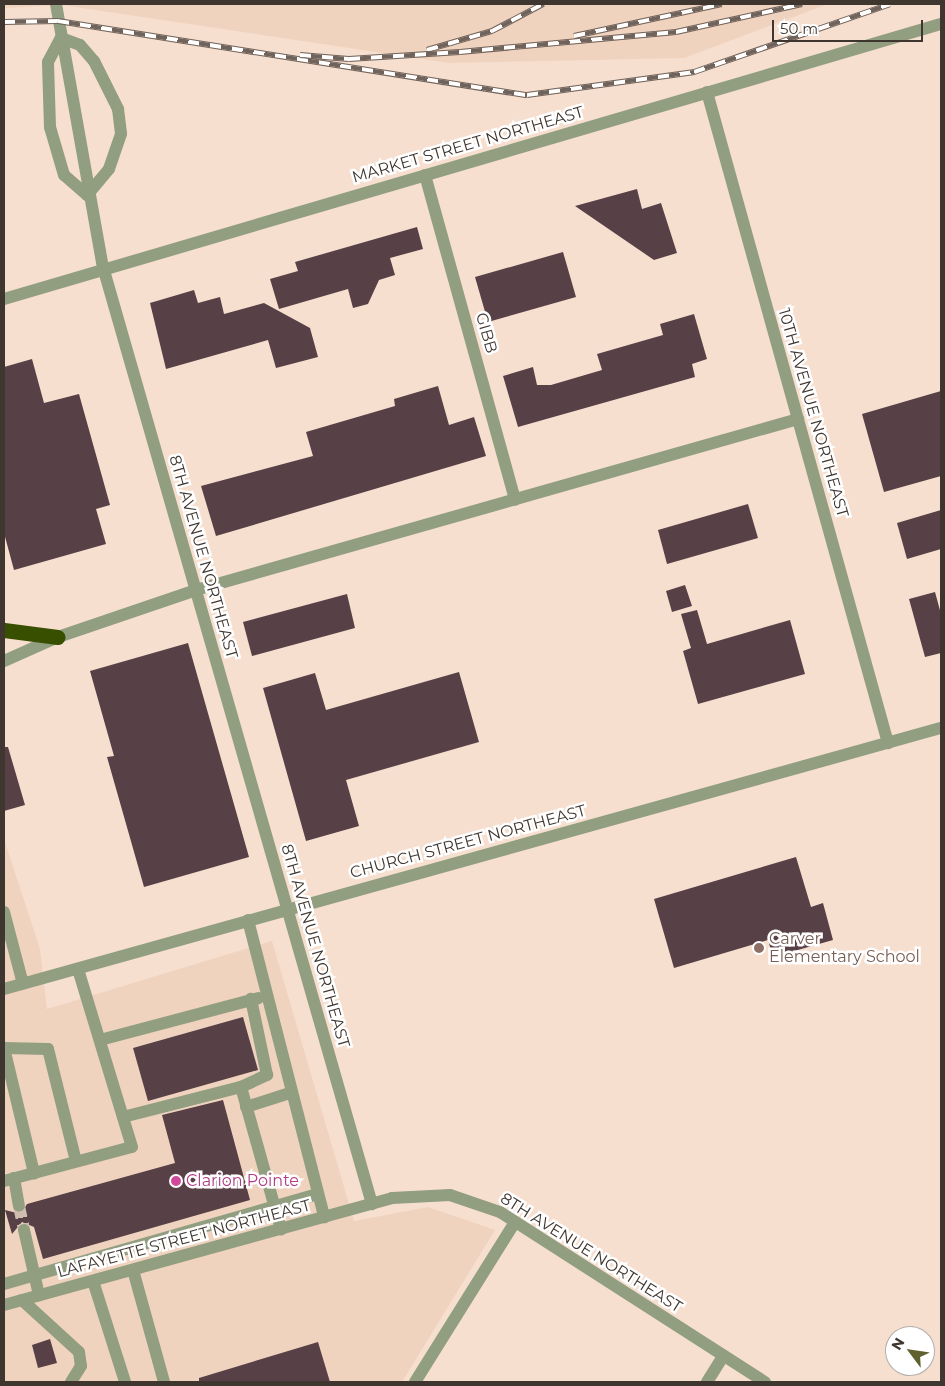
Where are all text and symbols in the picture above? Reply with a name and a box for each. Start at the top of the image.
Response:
scale bar [775,10,926,42]
text: 50 m [780,19,818,38]
street label: MARKET STREET NORTHEAST [350,103,586,187]
street label: 10TH AVENUE NORTHEAST [774,306,852,520]
street label: GIBB [471,310,501,356]
street label: 8TH AVENUE NORTHEAST [165,453,241,661]
street label: CHURCH STREET NORTHEAST [348,801,588,883]
street label: 8TH AVENUE NORTHEAST [277,842,353,1050]
place label: Carver Elementary School [769,929,920,967]
marker: Carver Elementary School [753,942,765,954]
place label: Clarion Pointe [186,1171,299,1191]
marker: Clarion Pointe [170,1175,182,1187]
street label: 8TH AVENUE NORTHEAST [497,1189,685,1317]
street label: LAFAYETTE STREET NORTHEAST [55,1196,313,1282]
north arrow [885,1326,935,1376]
text: N [887,1334,909,1353]

